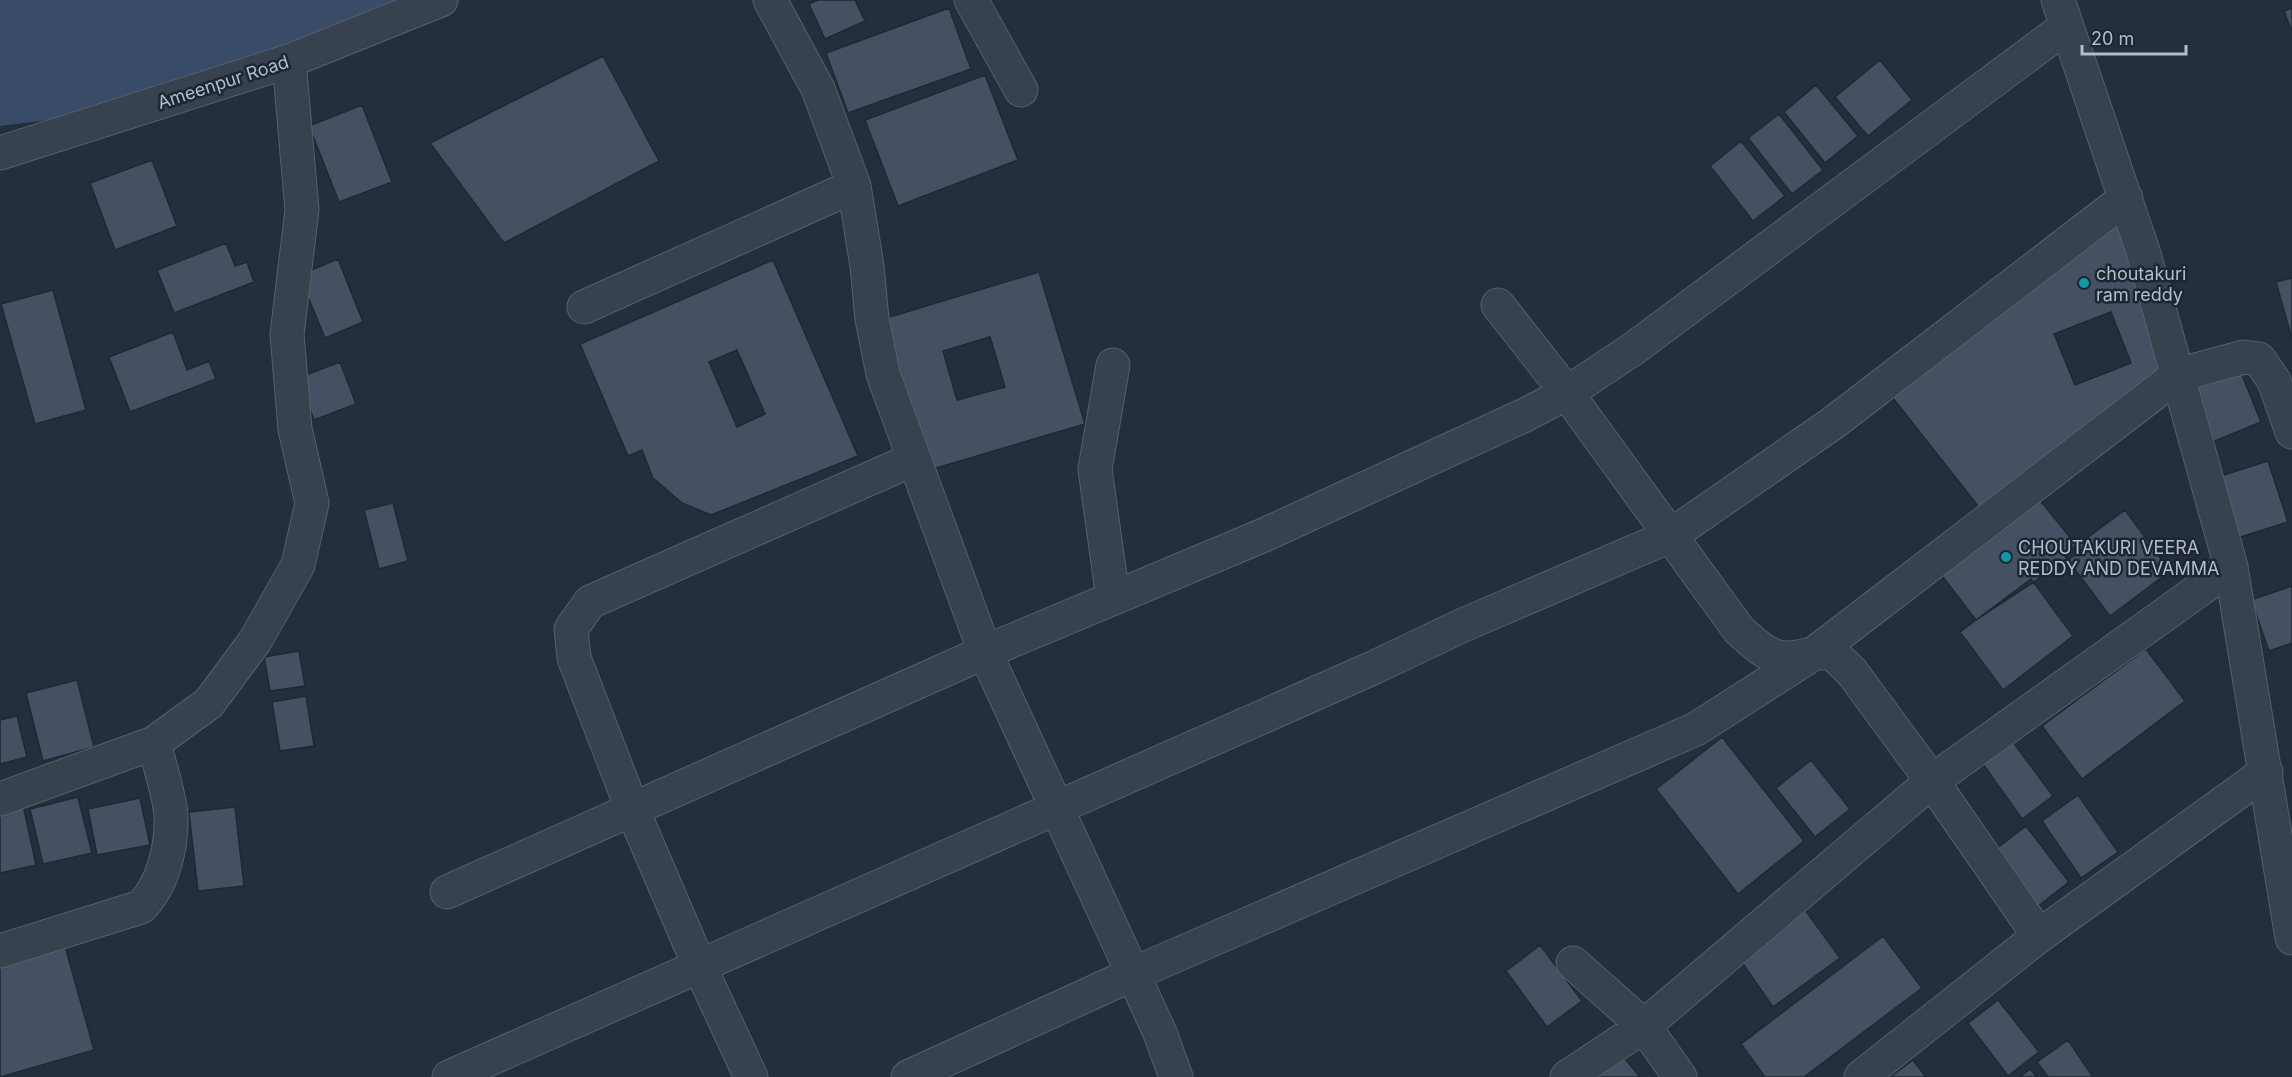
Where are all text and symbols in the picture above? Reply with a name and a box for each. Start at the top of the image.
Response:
scale bar [2082,18,2186,56]
text: 20 m [2091,28,2134,49]
street label: Ameenpur Road [155,51,291,113]
place label: choutakuri ram reddy [2096,263,2186,305]
marker: choutakuri ram reddy [2077,276,2091,290]
place label: CHOUTAKURI VEERA REDDY AND DEVAMMA [2018,537,2219,579]
marker: CHOUTAKURI VEERA REDDY AND DEVAMMA [1999,550,2013,564]

